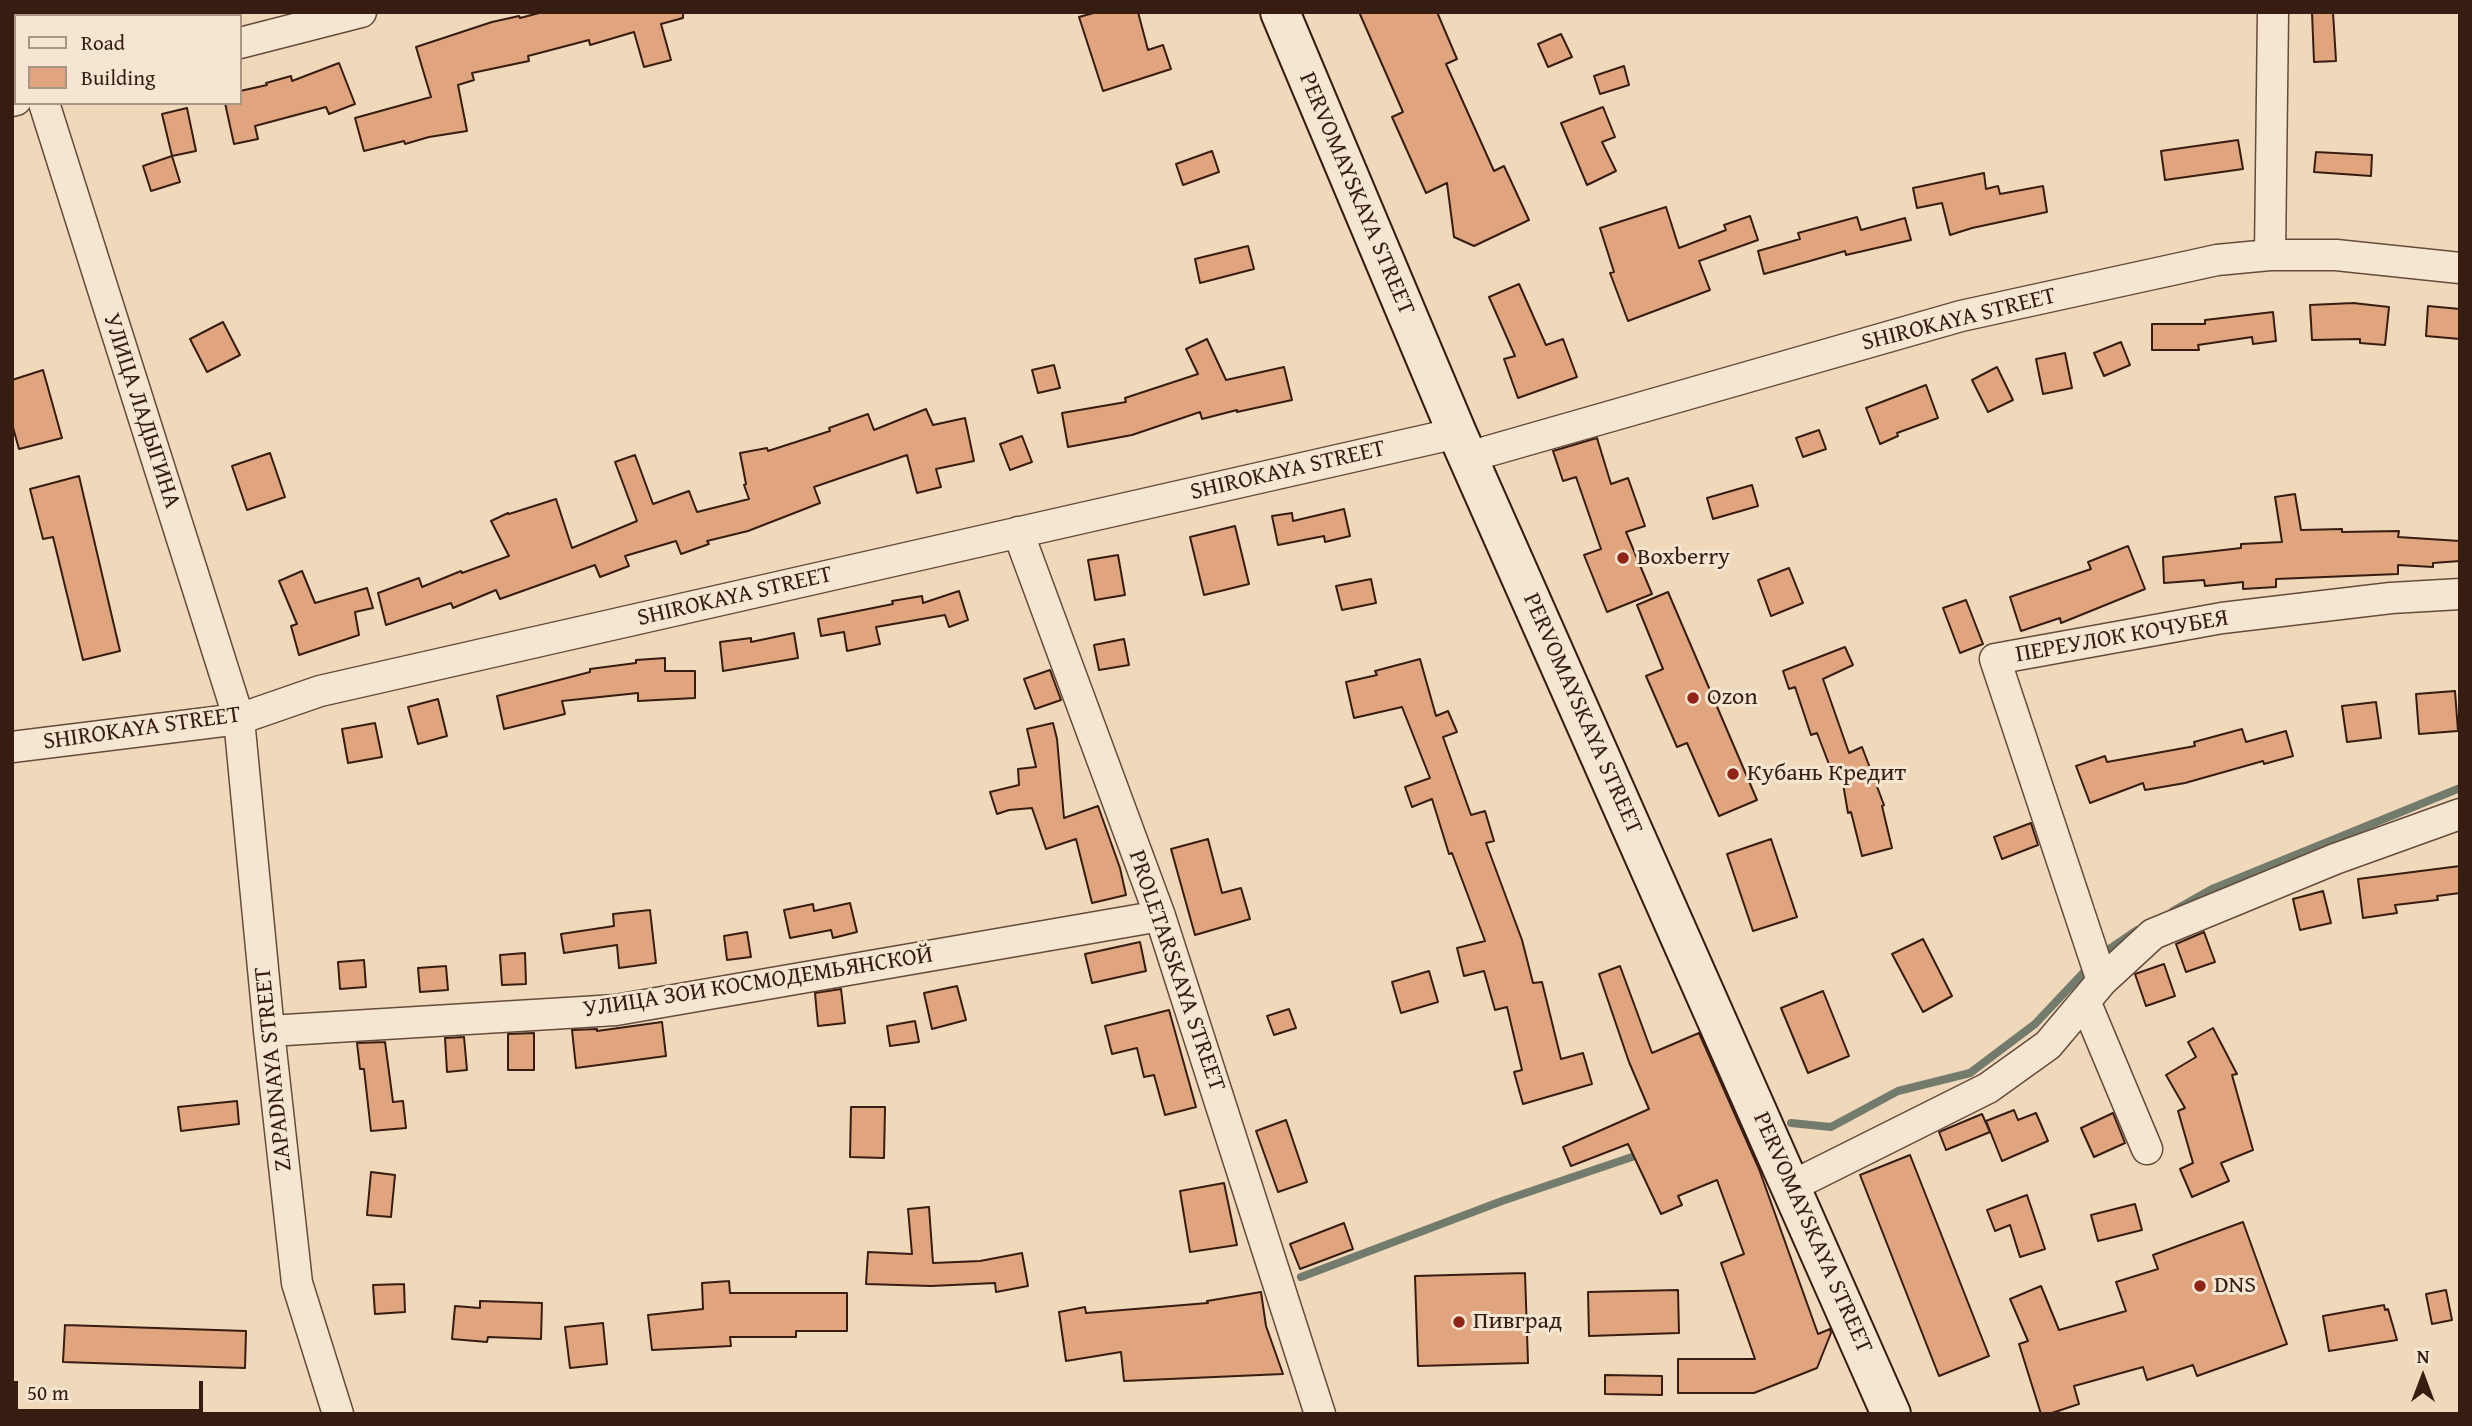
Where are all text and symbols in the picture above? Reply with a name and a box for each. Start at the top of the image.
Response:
legend [14,14,242,105]
text: Road [81,27,125,58]
text: Building [81,62,155,93]
street label: PERVOMAYSKAYA STREET [1292,68,1420,320]
street label: SHIROKAYA STREET [1859,282,2059,358]
street label: УЛИЦА ЛАДЫГИНА [96,310,186,512]
street label: SHIROKAYA STREET [1188,435,1388,507]
place label: Boxberry [1637,544,1730,572]
marker: Boxberry [1615,550,1631,566]
street label: SHIROKAYA STREET [635,561,835,633]
street label: PERVOMAYSKAYA STREET [1516,589,1648,839]
street label: ПЕРЕУЛОК КОЧУБЕЯ [2013,604,2231,670]
place label: Ozon [1707,684,1758,712]
marker: Ozon [1685,690,1701,706]
street label: SHIROKAYA STREET [41,701,243,757]
place label: Кубань Кредит [1747,760,1906,788]
marker: Кубань Кредит [1725,766,1741,782]
street label: PROLETARSKAYA STREET [1121,847,1231,1095]
street label: УЛИЦА ЗОИ КОСМОДЕМЬЯНСКОЙ [581,941,935,1025]
street label: ZAPADNAYA STREET [249,965,299,1173]
street label: PERVOMAYSKAYA STREET [1746,1108,1878,1358]
place label: DNS [2214,1272,2256,1300]
marker: DNS [2192,1278,2208,1294]
place label: Пивград [1473,1308,1562,1336]
marker: Пивград [1451,1314,1467,1330]
north arrow [2388,1342,2458,1412]
text: N [2417,1342,2429,1370]
scale bar [18,1366,206,1410]
text: 50 m [27,1377,69,1408]

